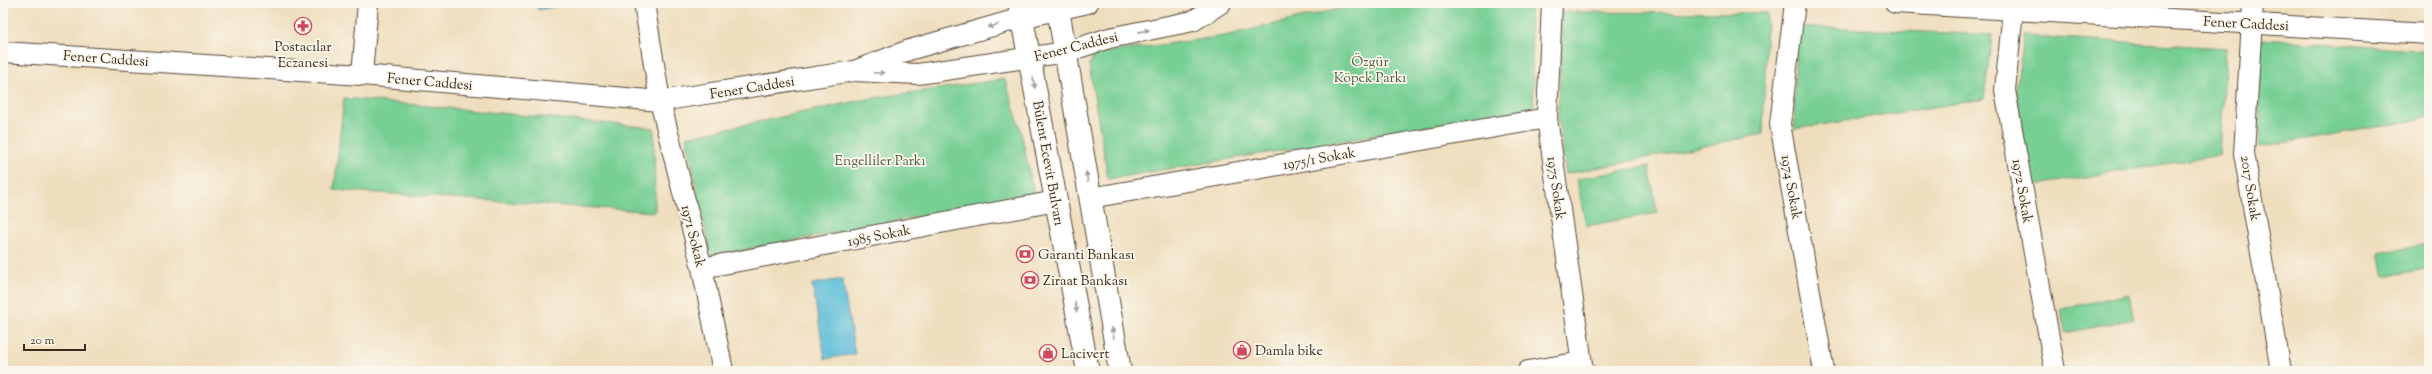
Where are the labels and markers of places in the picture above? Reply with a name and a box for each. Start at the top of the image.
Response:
pharmacy icon: Postacılar Eczanesi [293,16,313,36]
place label: Postacılar Eczanesi [274,38,332,74]
bank icon: Garanti Bankası [1015,244,1035,264]
place label: Garanti Bankası [1038,246,1134,266]
bank icon: Ziraat Bankası [1020,270,1040,290]
place label: Ziraat Bankası [1043,272,1128,292]
shop icon: Damla bike [1232,340,1252,360]
place label: Damla bike [1255,342,1323,362]
shop icon: Lacivert [1038,343,1058,363]
place label: Lacivert [1061,345,1110,365]

